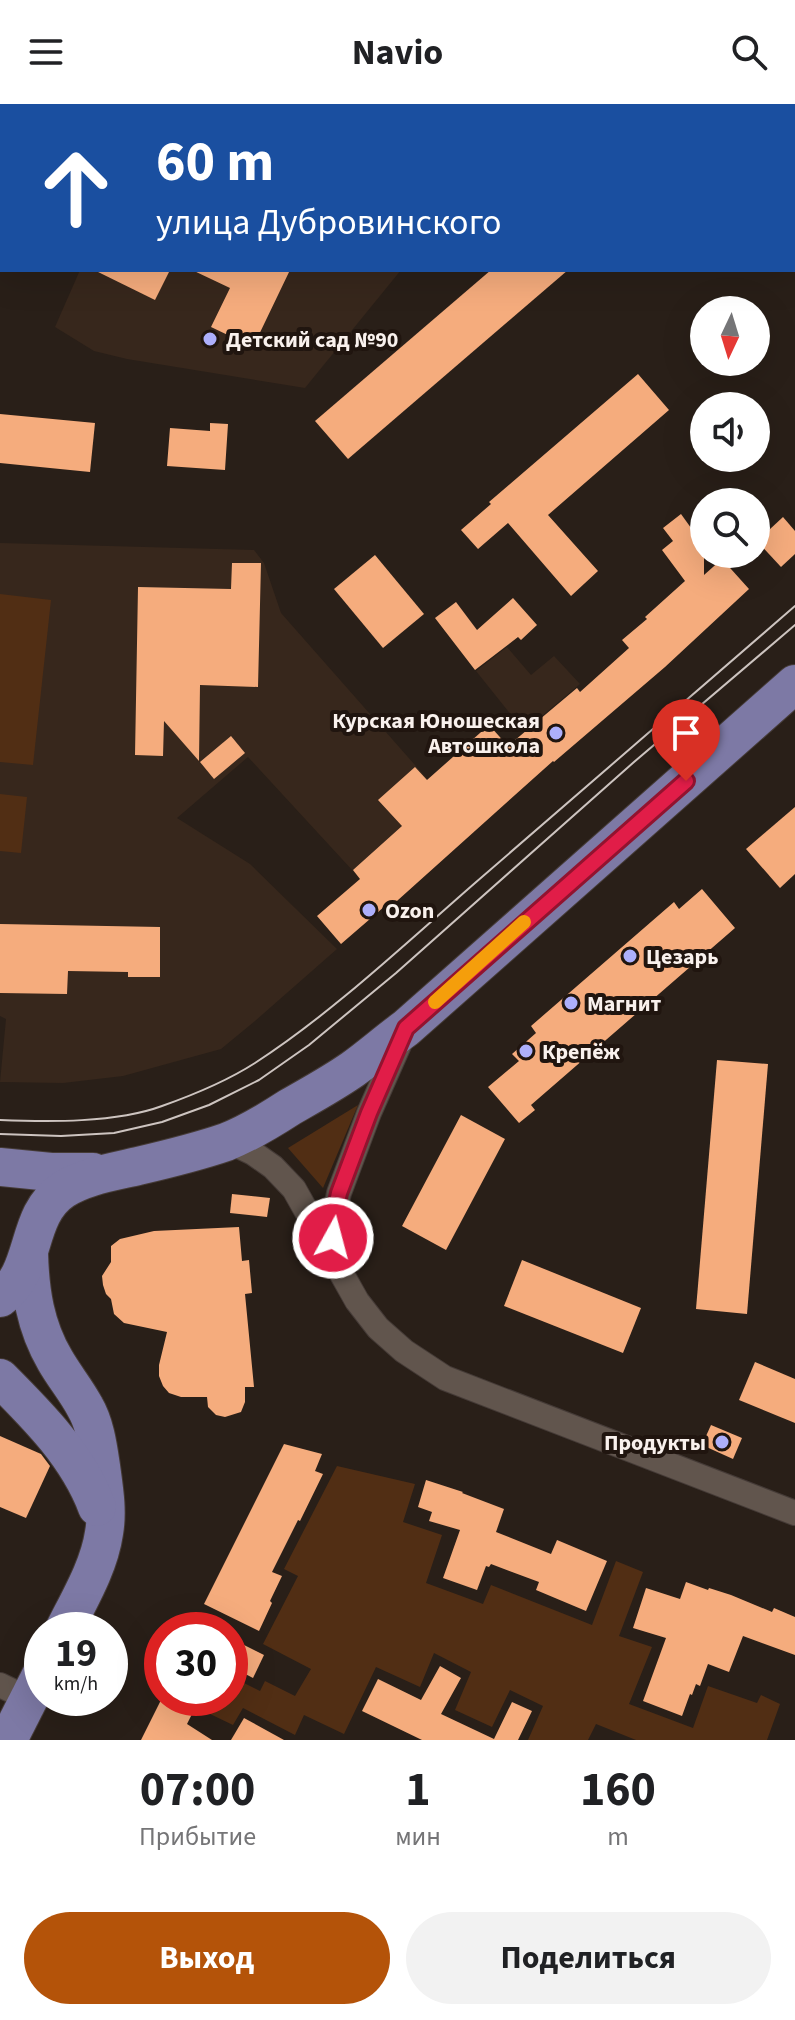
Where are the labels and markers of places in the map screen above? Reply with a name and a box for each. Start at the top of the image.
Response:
place label: Детский сад №90 [226,324,399,356]
marker: Детский сад №90 [201,330,219,348]
pin [652,699,720,781]
place label: Курская Юношеская Автошкола [332,705,540,762]
marker: Курская Юношеская Автошкола [547,724,565,742]
place label: Ozon [385,895,434,927]
marker: Ozon [360,901,378,919]
place label: Цезарь [646,941,719,973]
marker: Цезарь [621,947,639,965]
place label: Магнит [587,988,661,1020]
marker: Магнит [562,994,580,1012]
place label: Крепёж [542,1036,620,1068]
marker: Крепёж [517,1042,535,1060]
place label: Продукты [604,1427,706,1459]
marker: Продукты [713,1433,731,1451]

